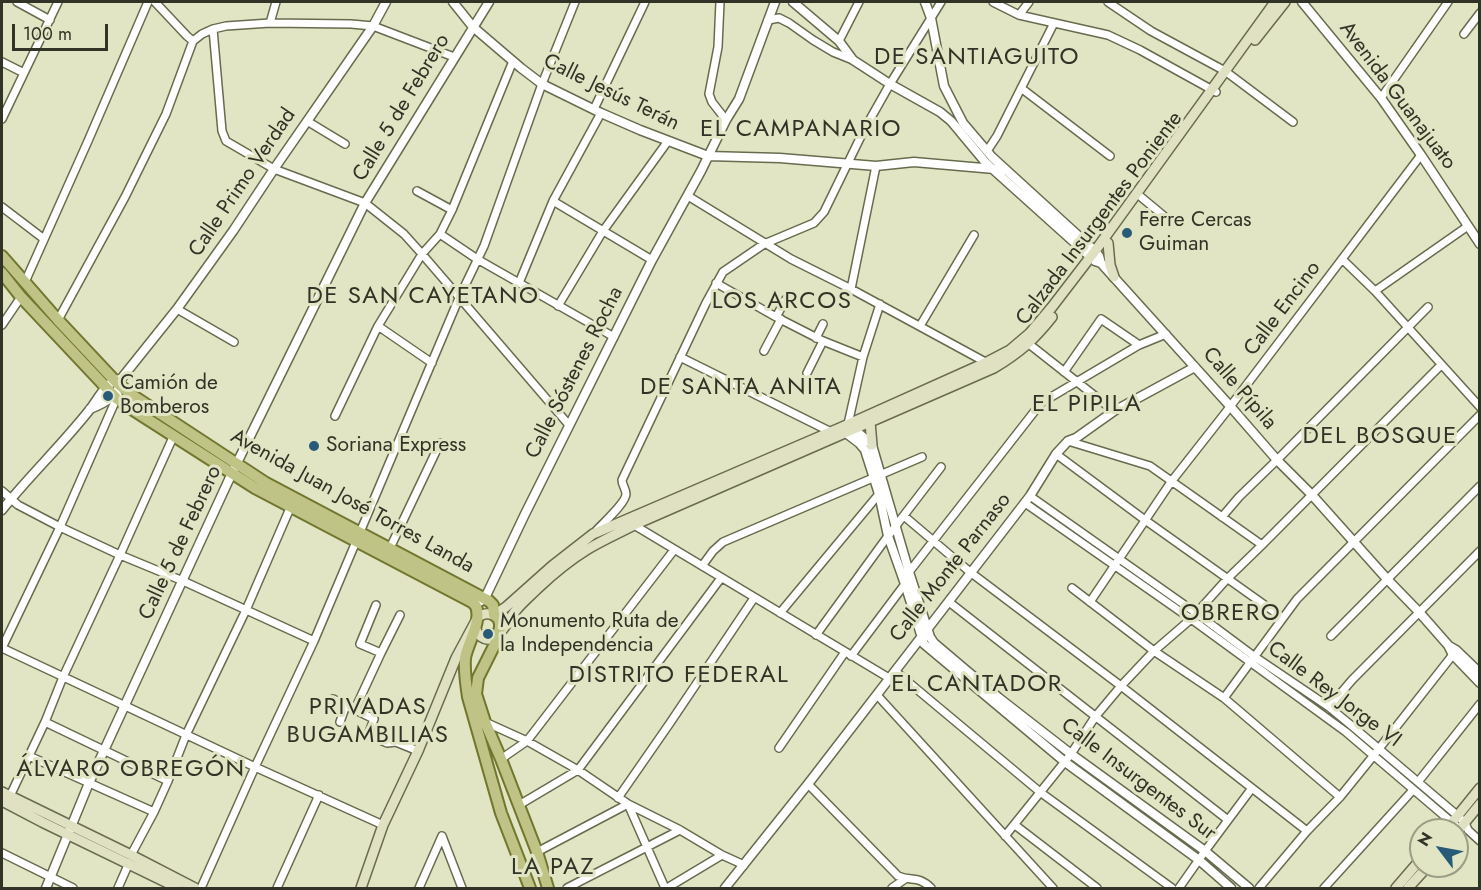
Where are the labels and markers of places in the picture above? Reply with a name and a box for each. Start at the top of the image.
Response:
place label: Ferre Cercas Guiman [1139,208,1252,258]
marker: Ferre Cercas Guiman [1120,226,1134,240]
place label: Camión de Bomberos [120,371,218,421]
marker: Camión de Bomberos [101,389,115,403]
place label: Soriana Express [326,433,466,459]
marker: Soriana Express [307,439,321,453]
place label: Monumento Ruta de la Independencia [500,609,679,659]
marker: Monumento Ruta de la Independencia [481,627,495,641]

